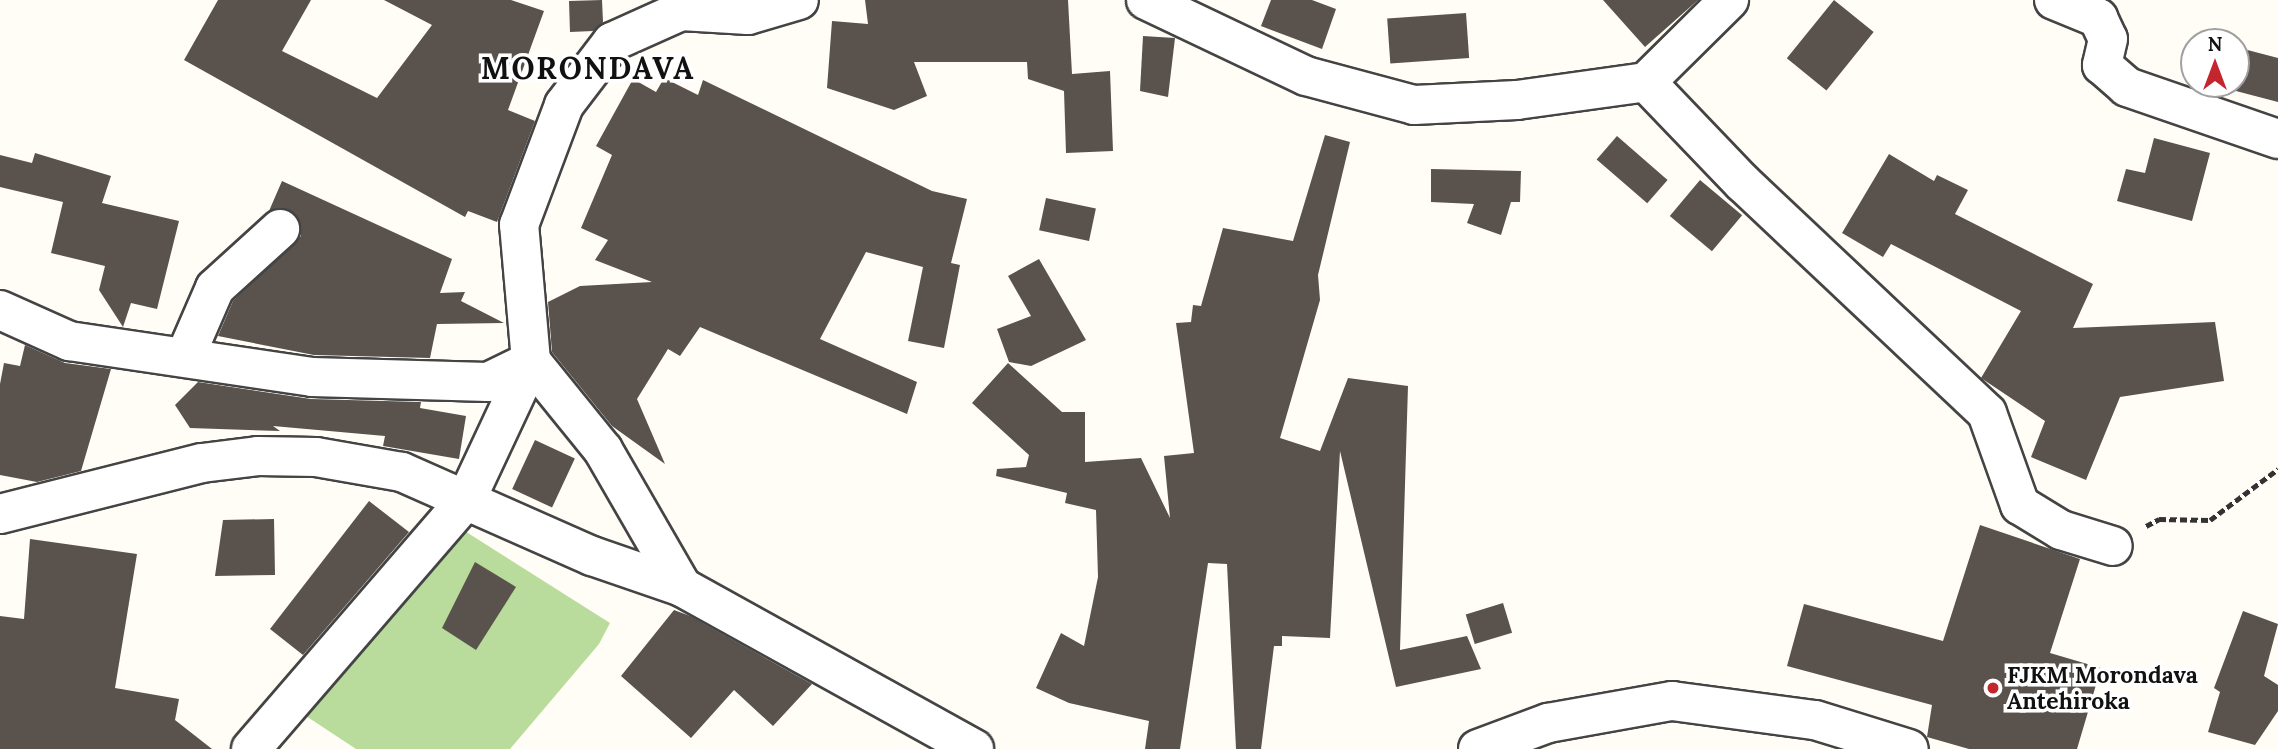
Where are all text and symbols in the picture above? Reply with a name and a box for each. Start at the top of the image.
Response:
north arrow [2180,28,2250,98]
text: N [2208,32,2222,56]
district label: MORONDAVA [482,50,694,86]
place label: FJKM Morondava Antehiroka [2007,661,2198,715]
marker: FJKM Morondava Antehiroka [1985,680,2001,696]

